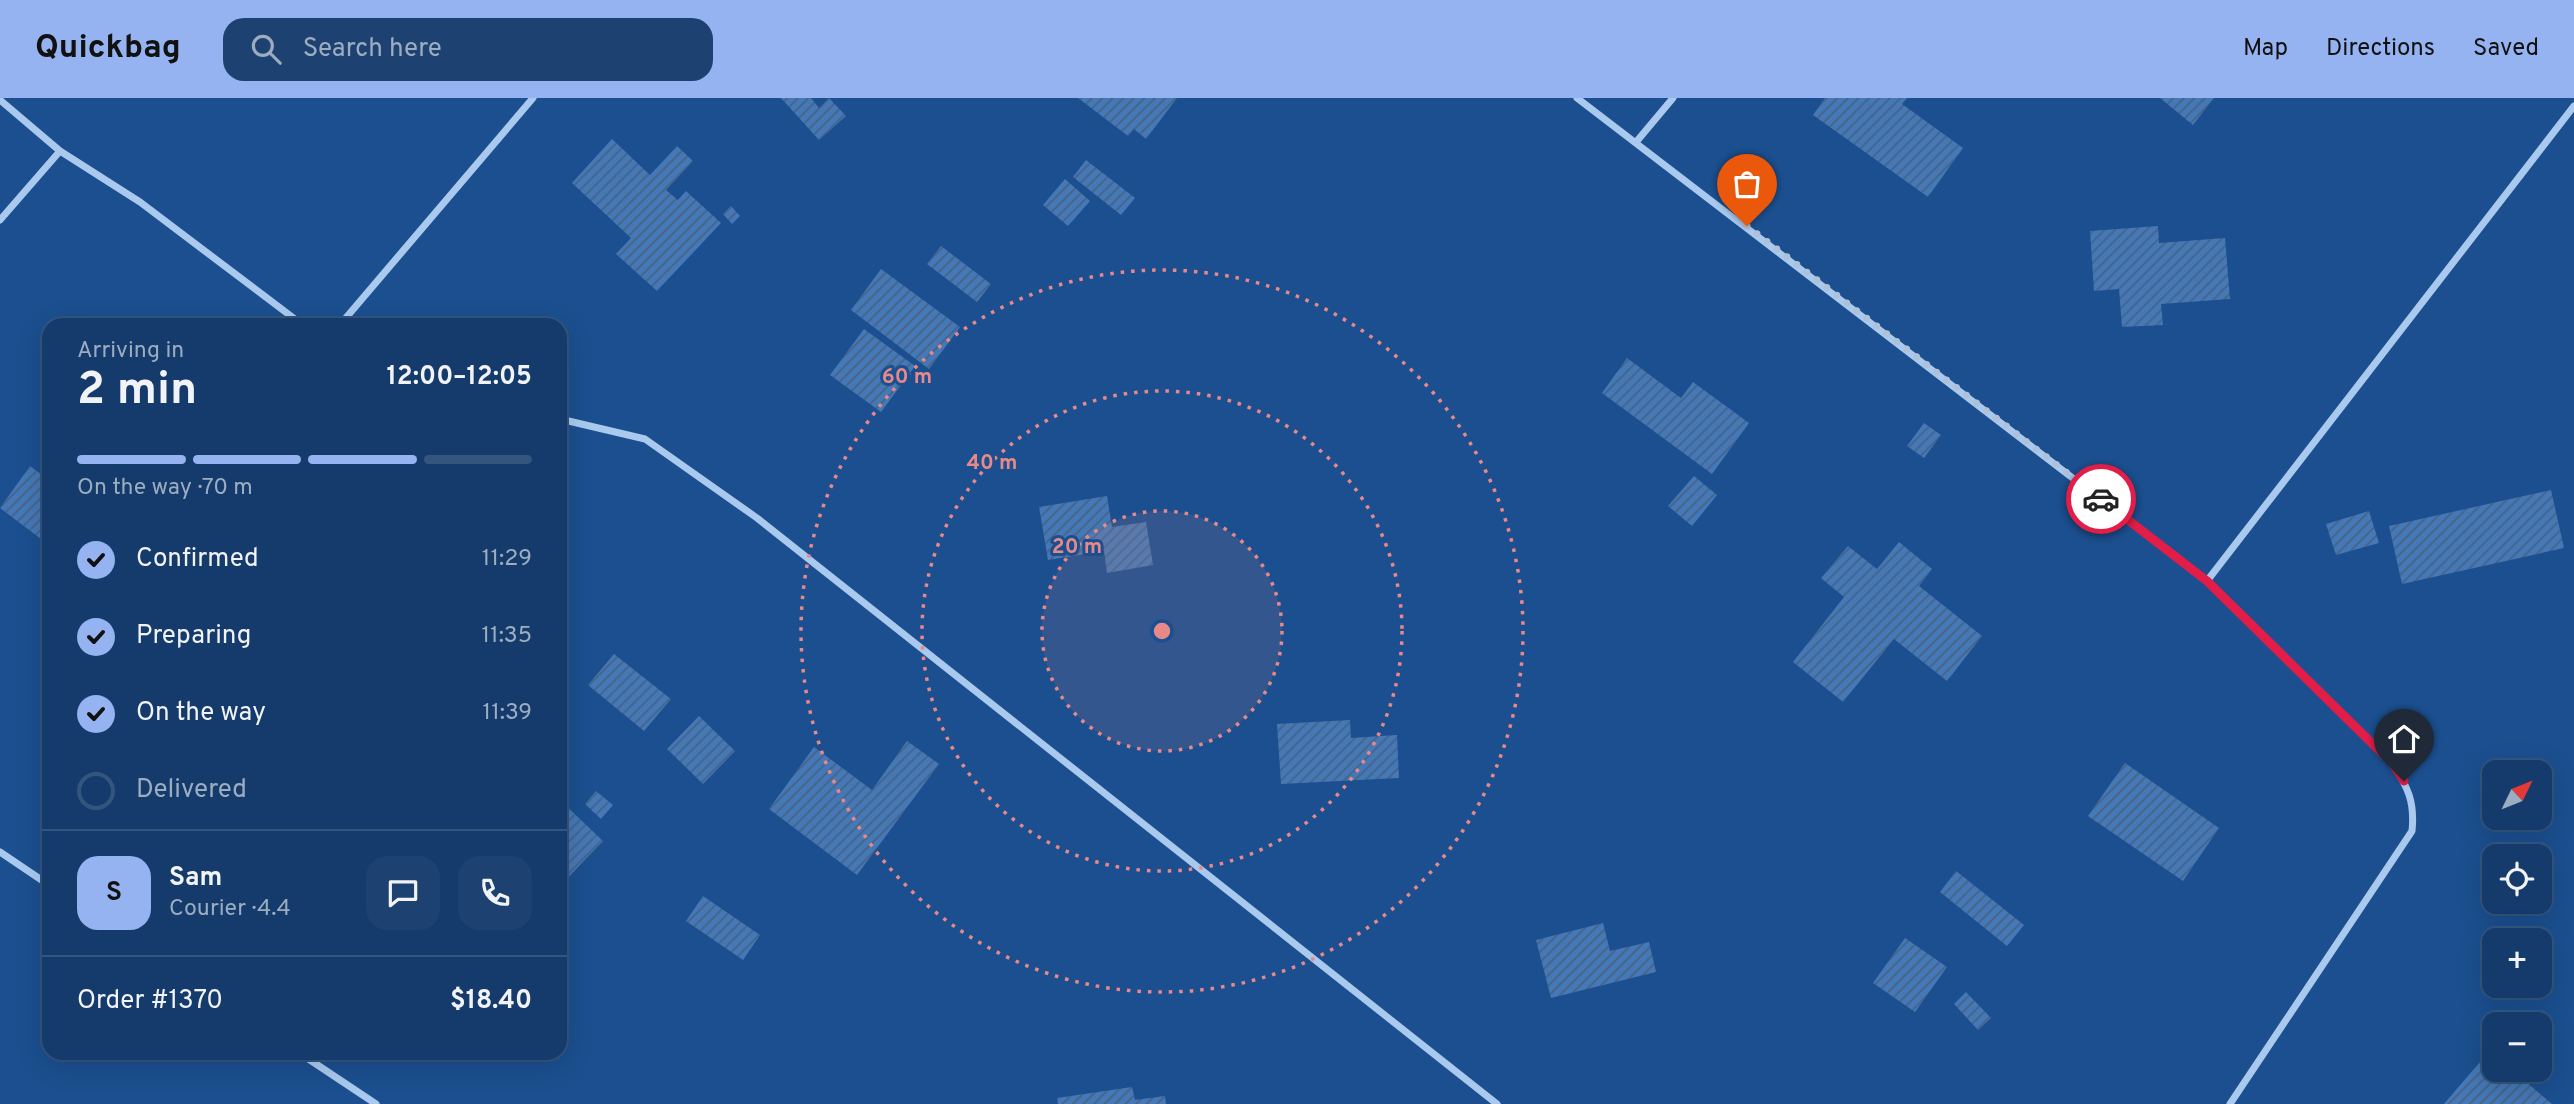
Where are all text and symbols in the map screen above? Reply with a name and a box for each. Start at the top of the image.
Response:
search box [223,18,713,81]
text: Quickbag [35,28,181,70]
icon: search [247,30,285,68]
text: Search here [303,33,442,66]
text: Map [2243,34,2288,64]
text: Directions [2326,34,2435,64]
text: Saved [2473,34,2539,64]
pin [1717,154,1777,226]
icon: bag [1728,165,1766,203]
text: Arriving in [77,337,184,366]
text: 12:00–12:05 [386,361,532,394]
text: 2 min [77,362,197,421]
text: 60 m [882,364,932,391]
text: 40 m [967,450,1017,477]
courier [2066,464,2136,534]
text: On the way · 70 m [77,474,253,503]
icon: car [2082,480,2120,518]
text: 20 m [1052,534,1102,561]
icon: check [77,541,115,579]
text: Confirmed [136,543,259,576]
text: 11:29 [482,545,532,574]
icon: check [77,618,115,656]
centre of rings [1150,619,1174,643]
text: Preparing [136,620,251,653]
text: 11:35 [482,622,532,651]
icon: check [77,695,115,733]
text: On the way [136,697,266,730]
text: 11:39 [483,699,532,728]
pin [2374,709,2434,781]
icon: home [2385,720,2423,758]
north arrow [2482,760,2552,830]
map controls [2482,760,2552,1082]
text: Delivered [136,774,247,807]
button: locate [2482,844,2552,914]
button: chat [366,856,440,930]
button: phone [458,856,532,930]
text: Sam [169,862,222,895]
text: S [106,877,122,910]
text: Courier · 4.4 [169,895,291,924]
button: + [2482,928,2552,998]
text: Order #1370 [77,985,223,1018]
text: $18.40 [450,985,532,1018]
button: − [2482,1012,2552,1082]

